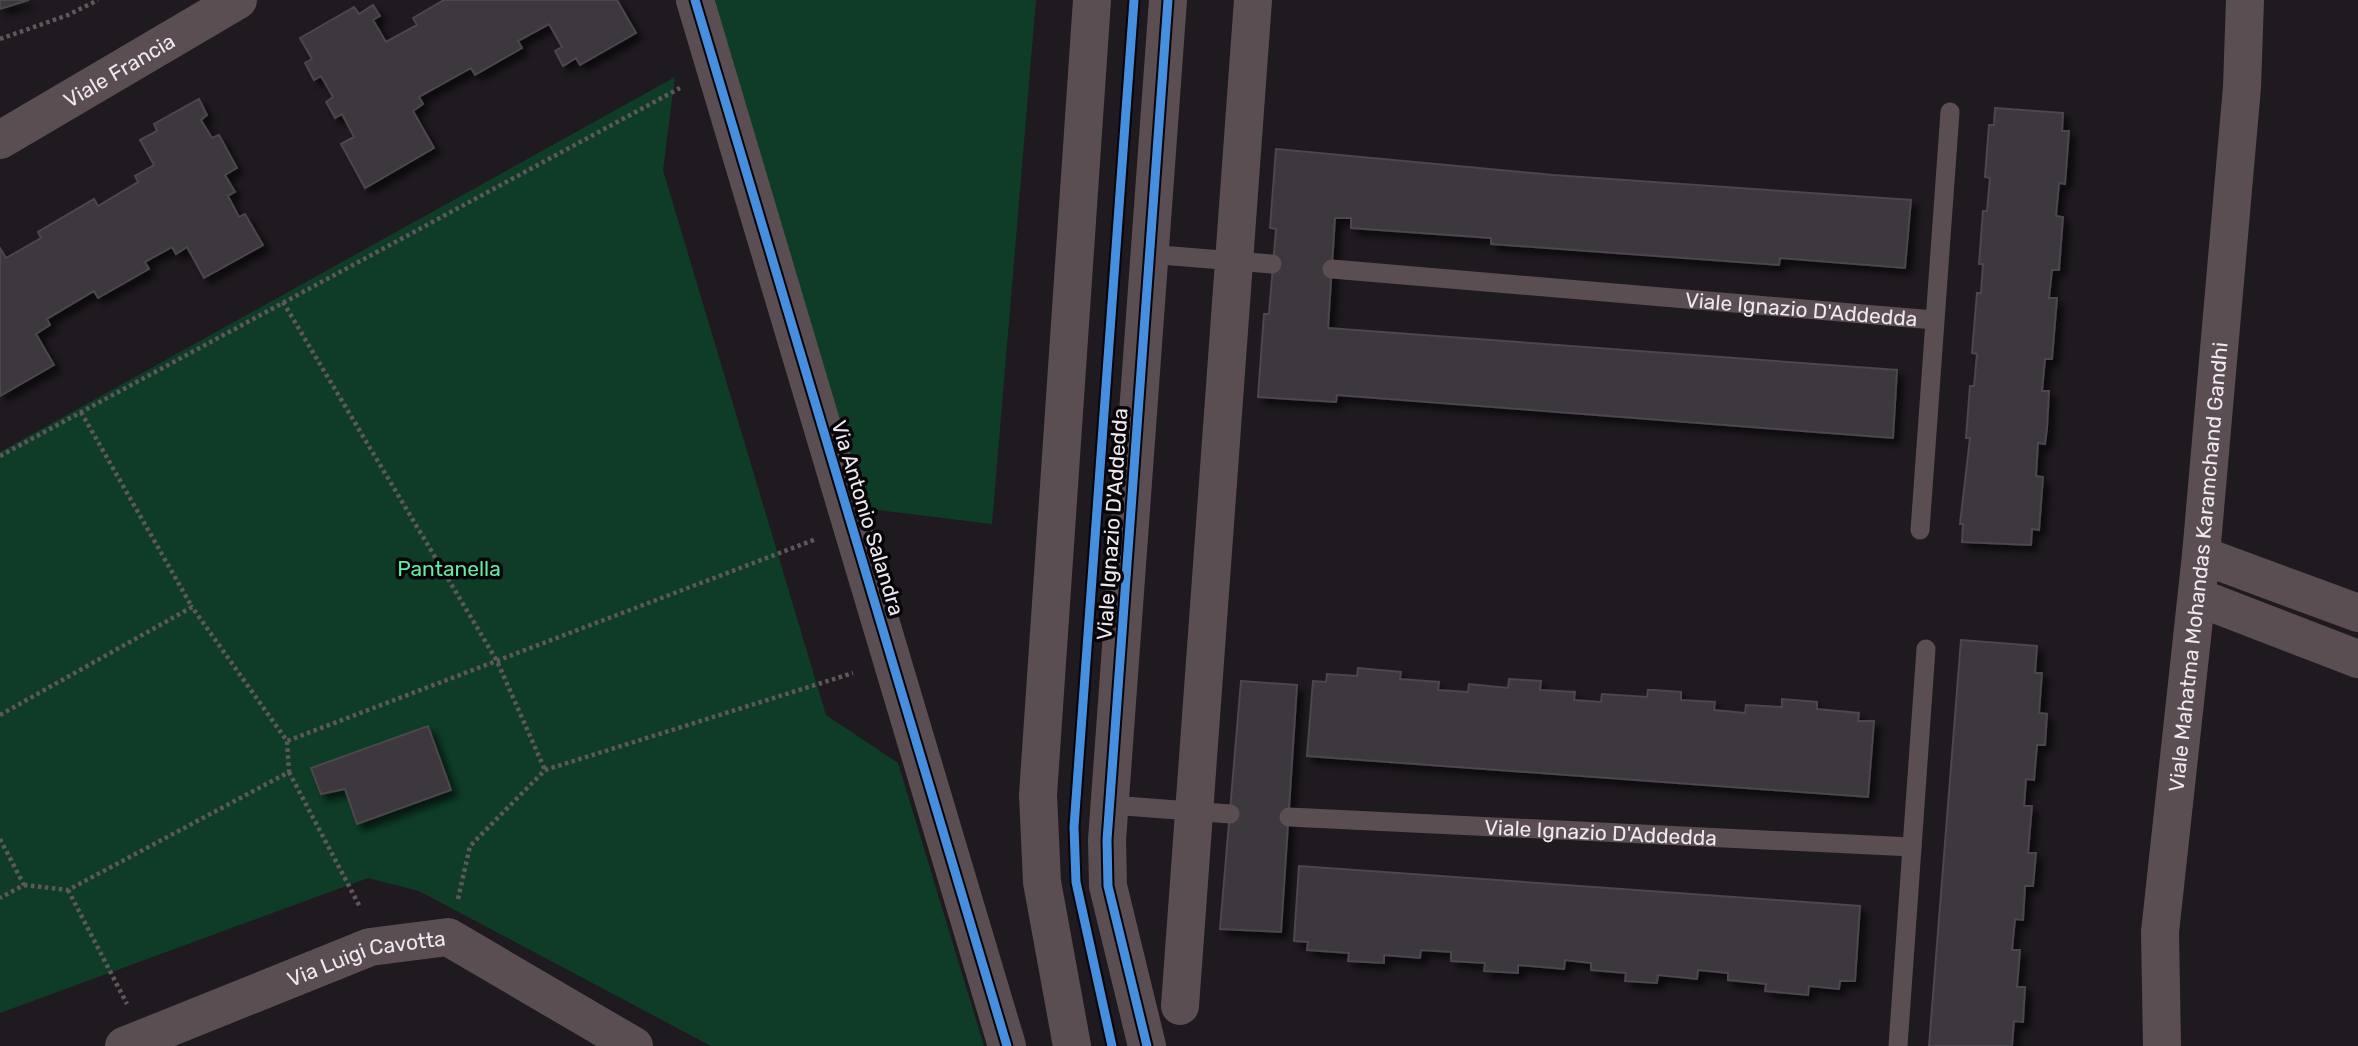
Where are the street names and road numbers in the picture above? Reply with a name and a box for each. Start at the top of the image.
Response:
street label: Viale Francia [59,28,179,112]
street label: Viale Ignazio D'Addedda [1684,286,1918,331]
street label: Viale Mahatma Mohandas Karamchand Gandhi [2163,341,2232,793]
street label: Viale Ignazio D'Addedda [1091,407,1133,641]
street label: Via Antonio Salandra [826,417,910,619]
street label: Viale Ignazio D'Addedda [1484,814,1718,850]
street label: Via Luigi Cavotta [283,925,447,992]

